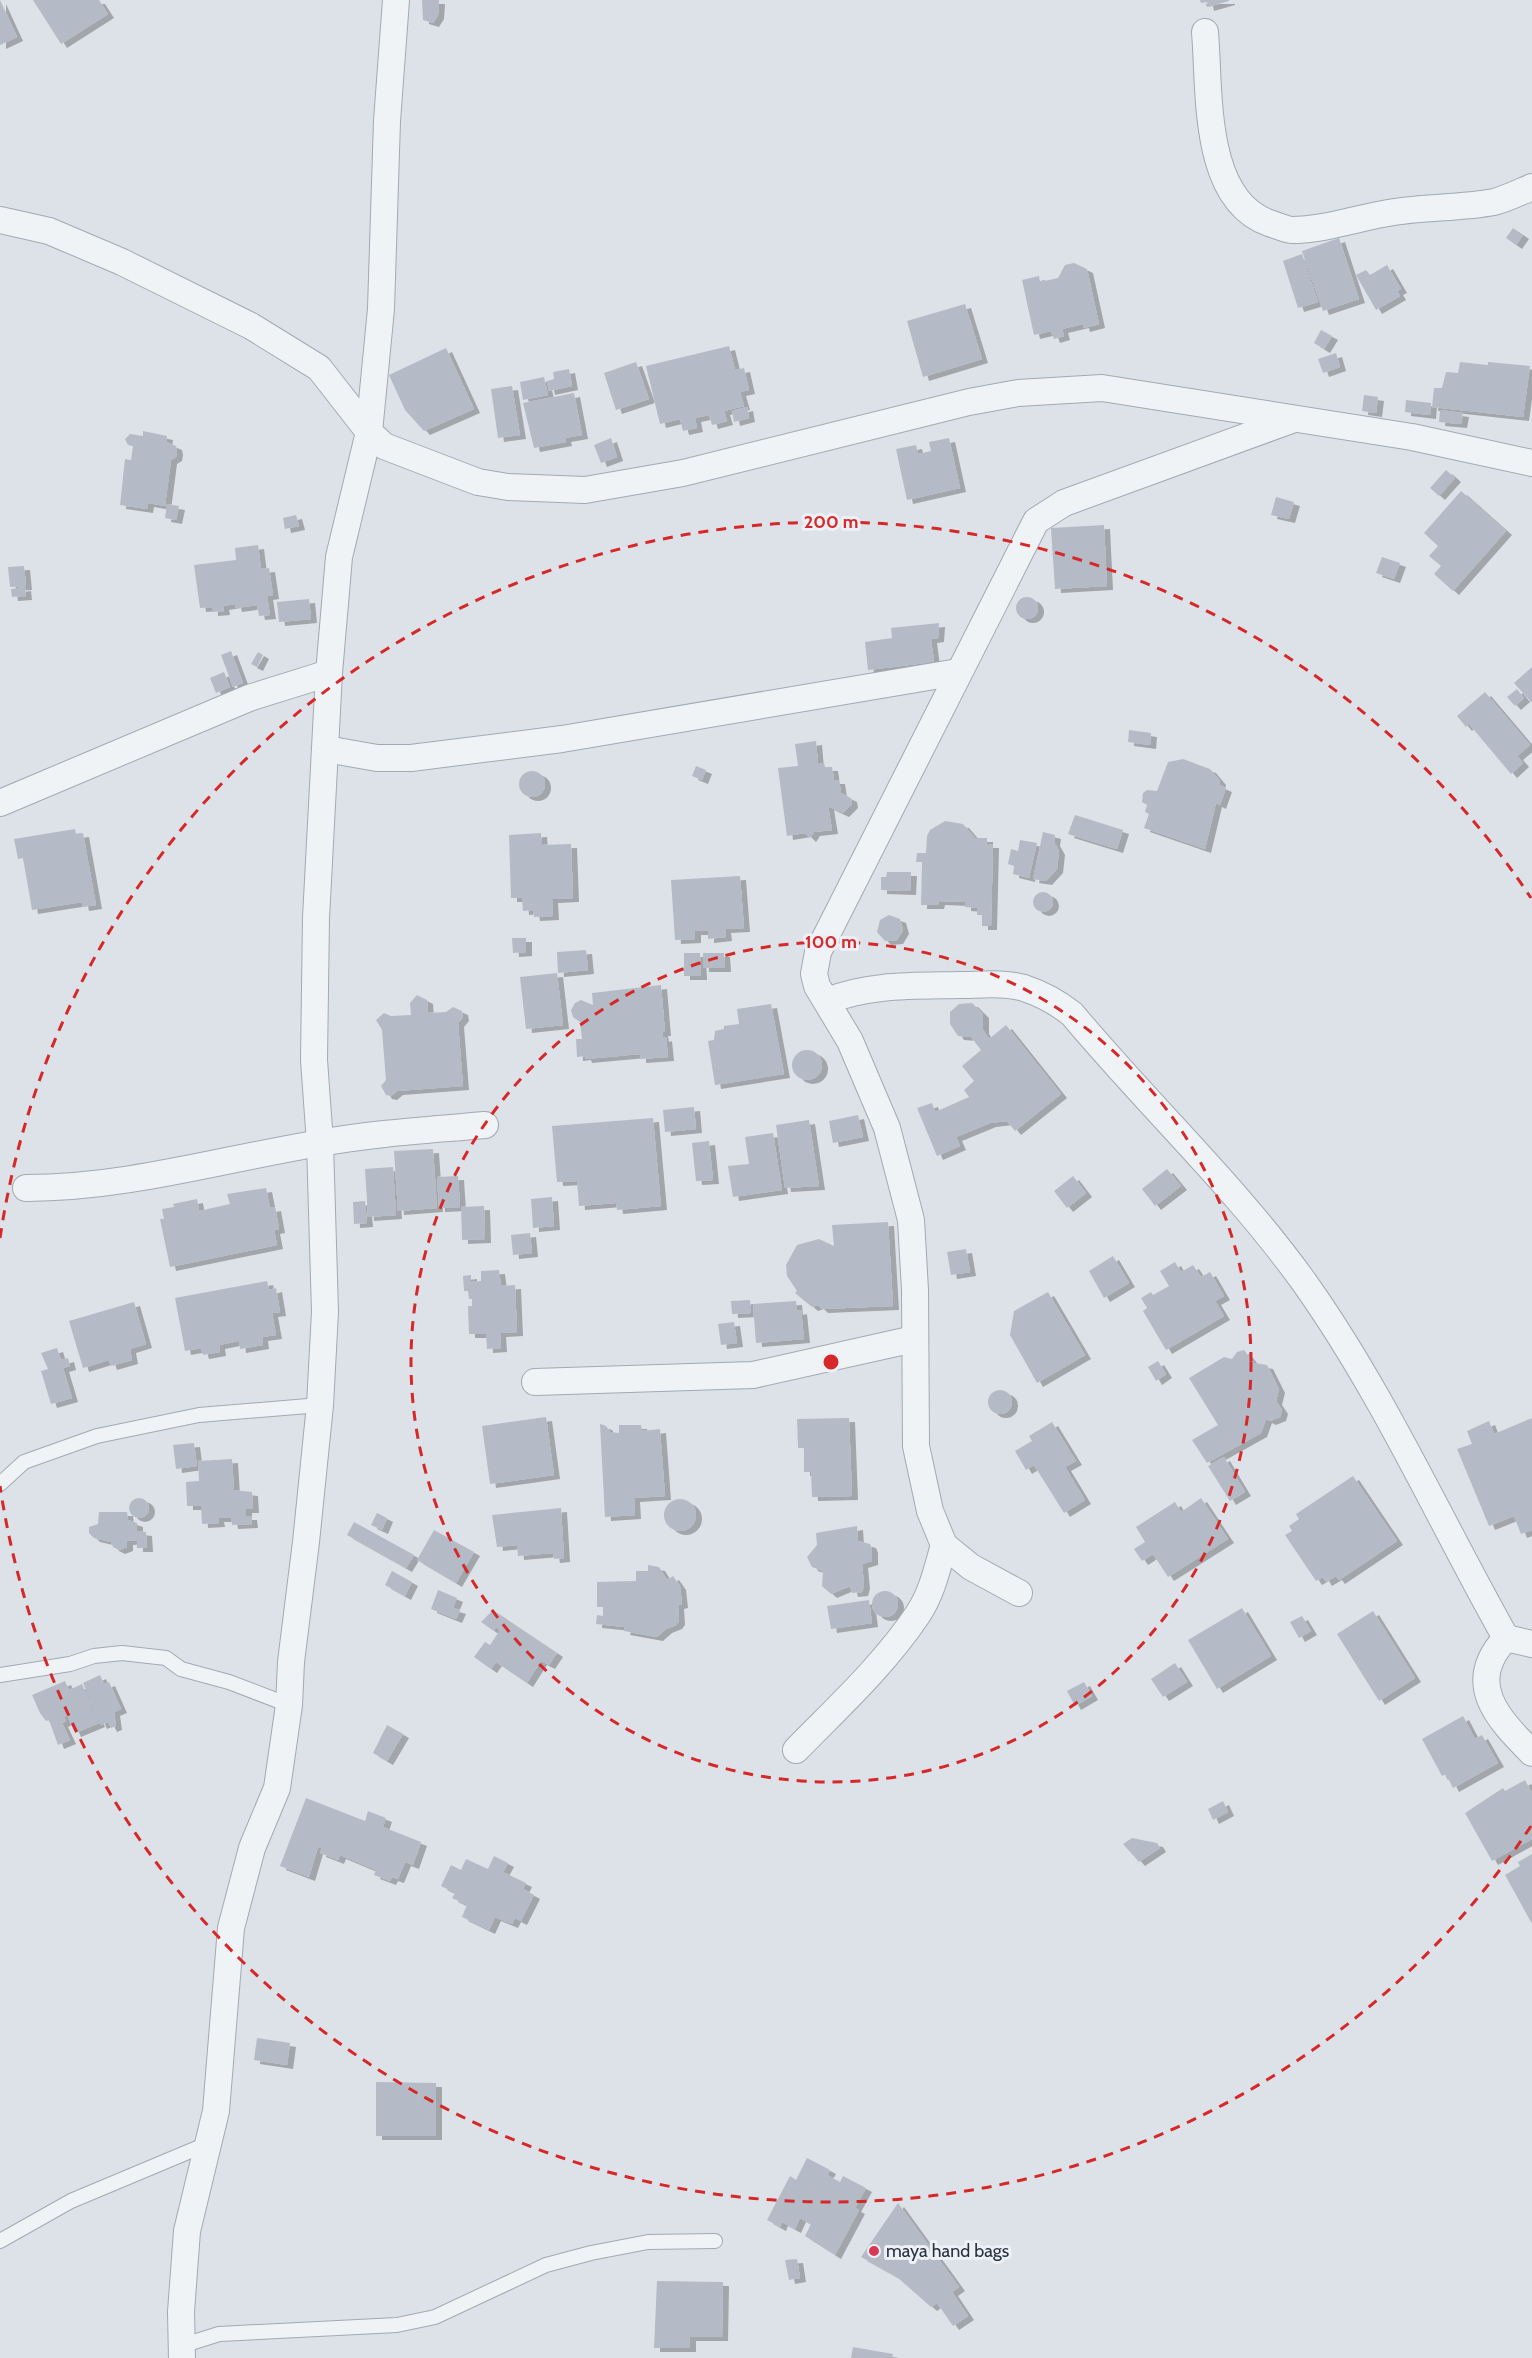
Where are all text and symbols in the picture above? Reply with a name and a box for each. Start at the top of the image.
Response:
text: 200 m [804,511,858,533]
text: 100 m [805,931,857,953]
centre of rings [821,1352,841,1372]
place label: maya hand bags [886,2240,1009,2262]
marker: maya hand bags [867,2244,881,2258]

